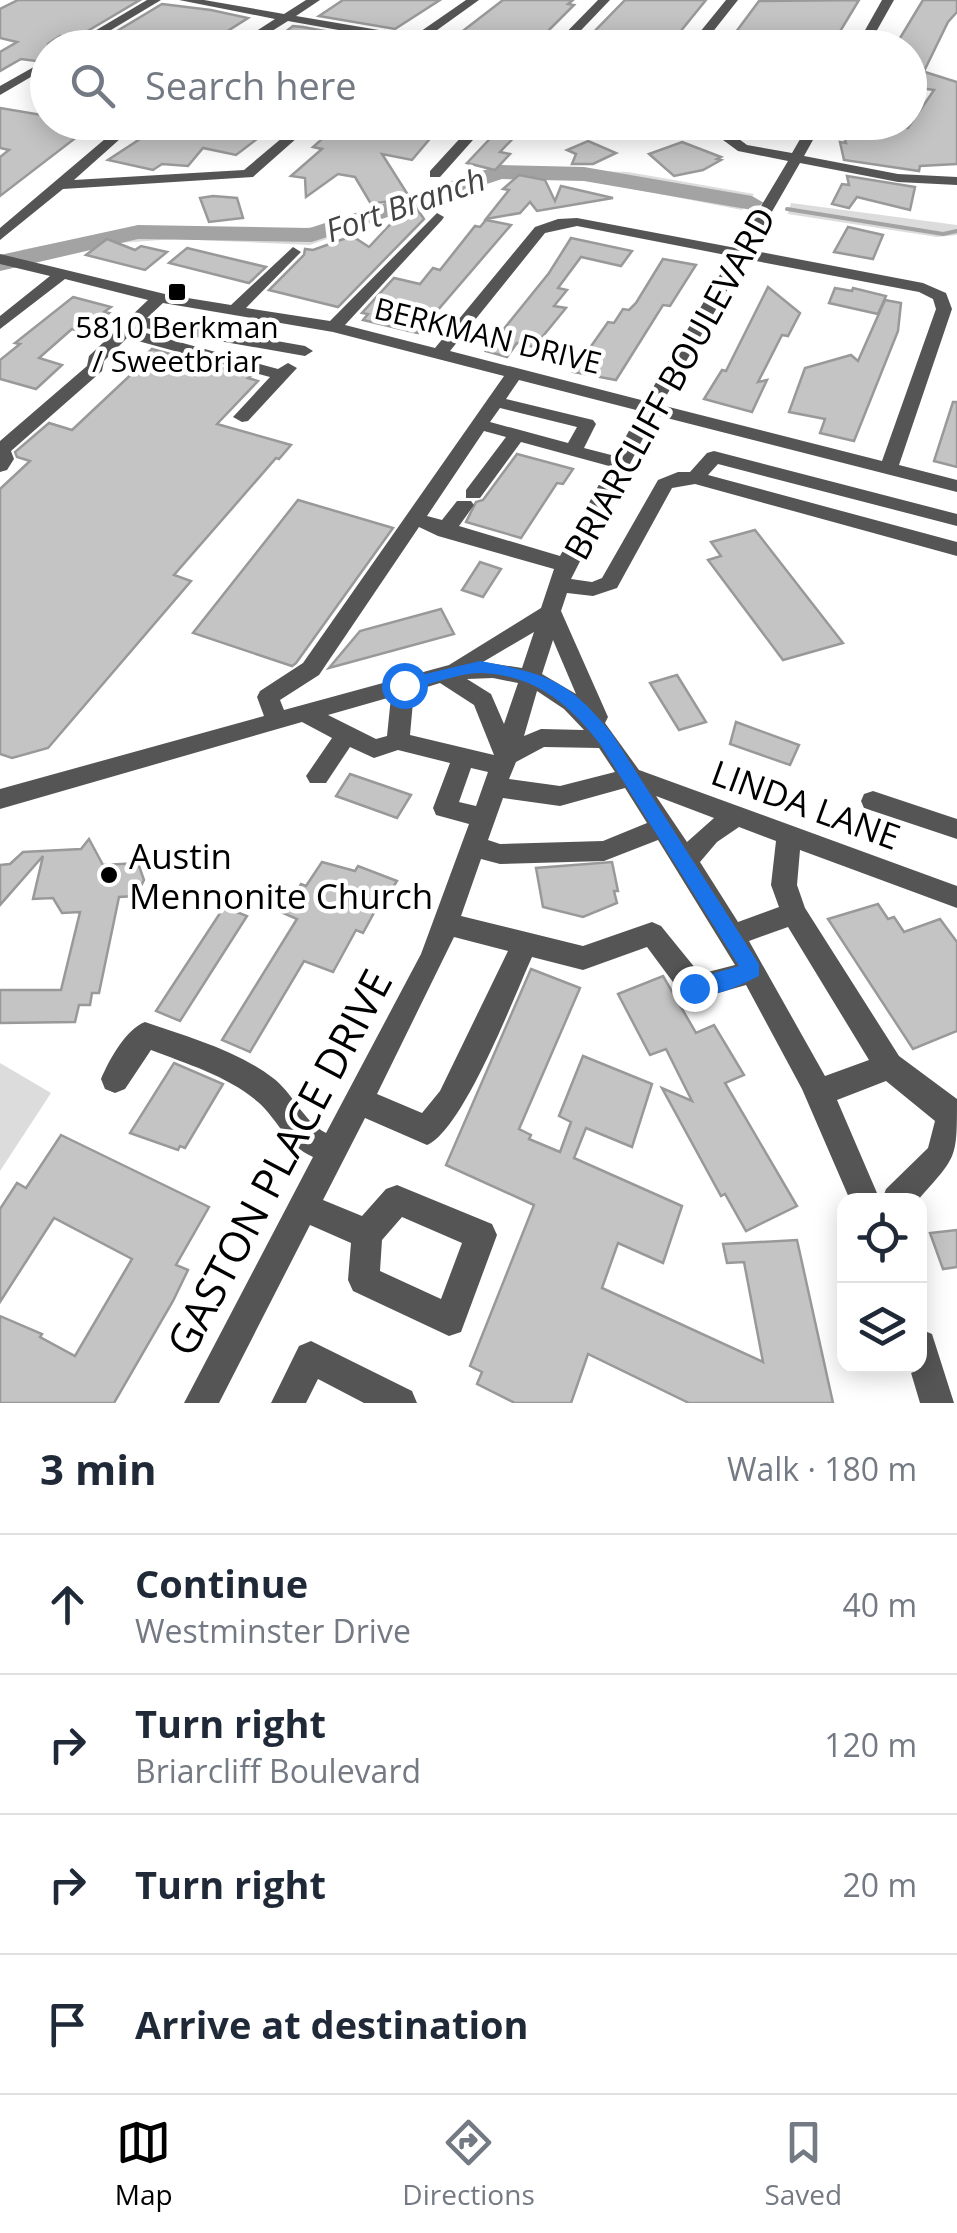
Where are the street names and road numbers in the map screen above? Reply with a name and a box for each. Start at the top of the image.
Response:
street label: BRIARCLIFF BOULEVARD [552,198,786,568]
street label: BERKMAN DRIVE [370,287,606,383]
street label: LINDA LANE [705,748,907,860]
street label: GASTON PLACE DRIVE [152,959,404,1365]

